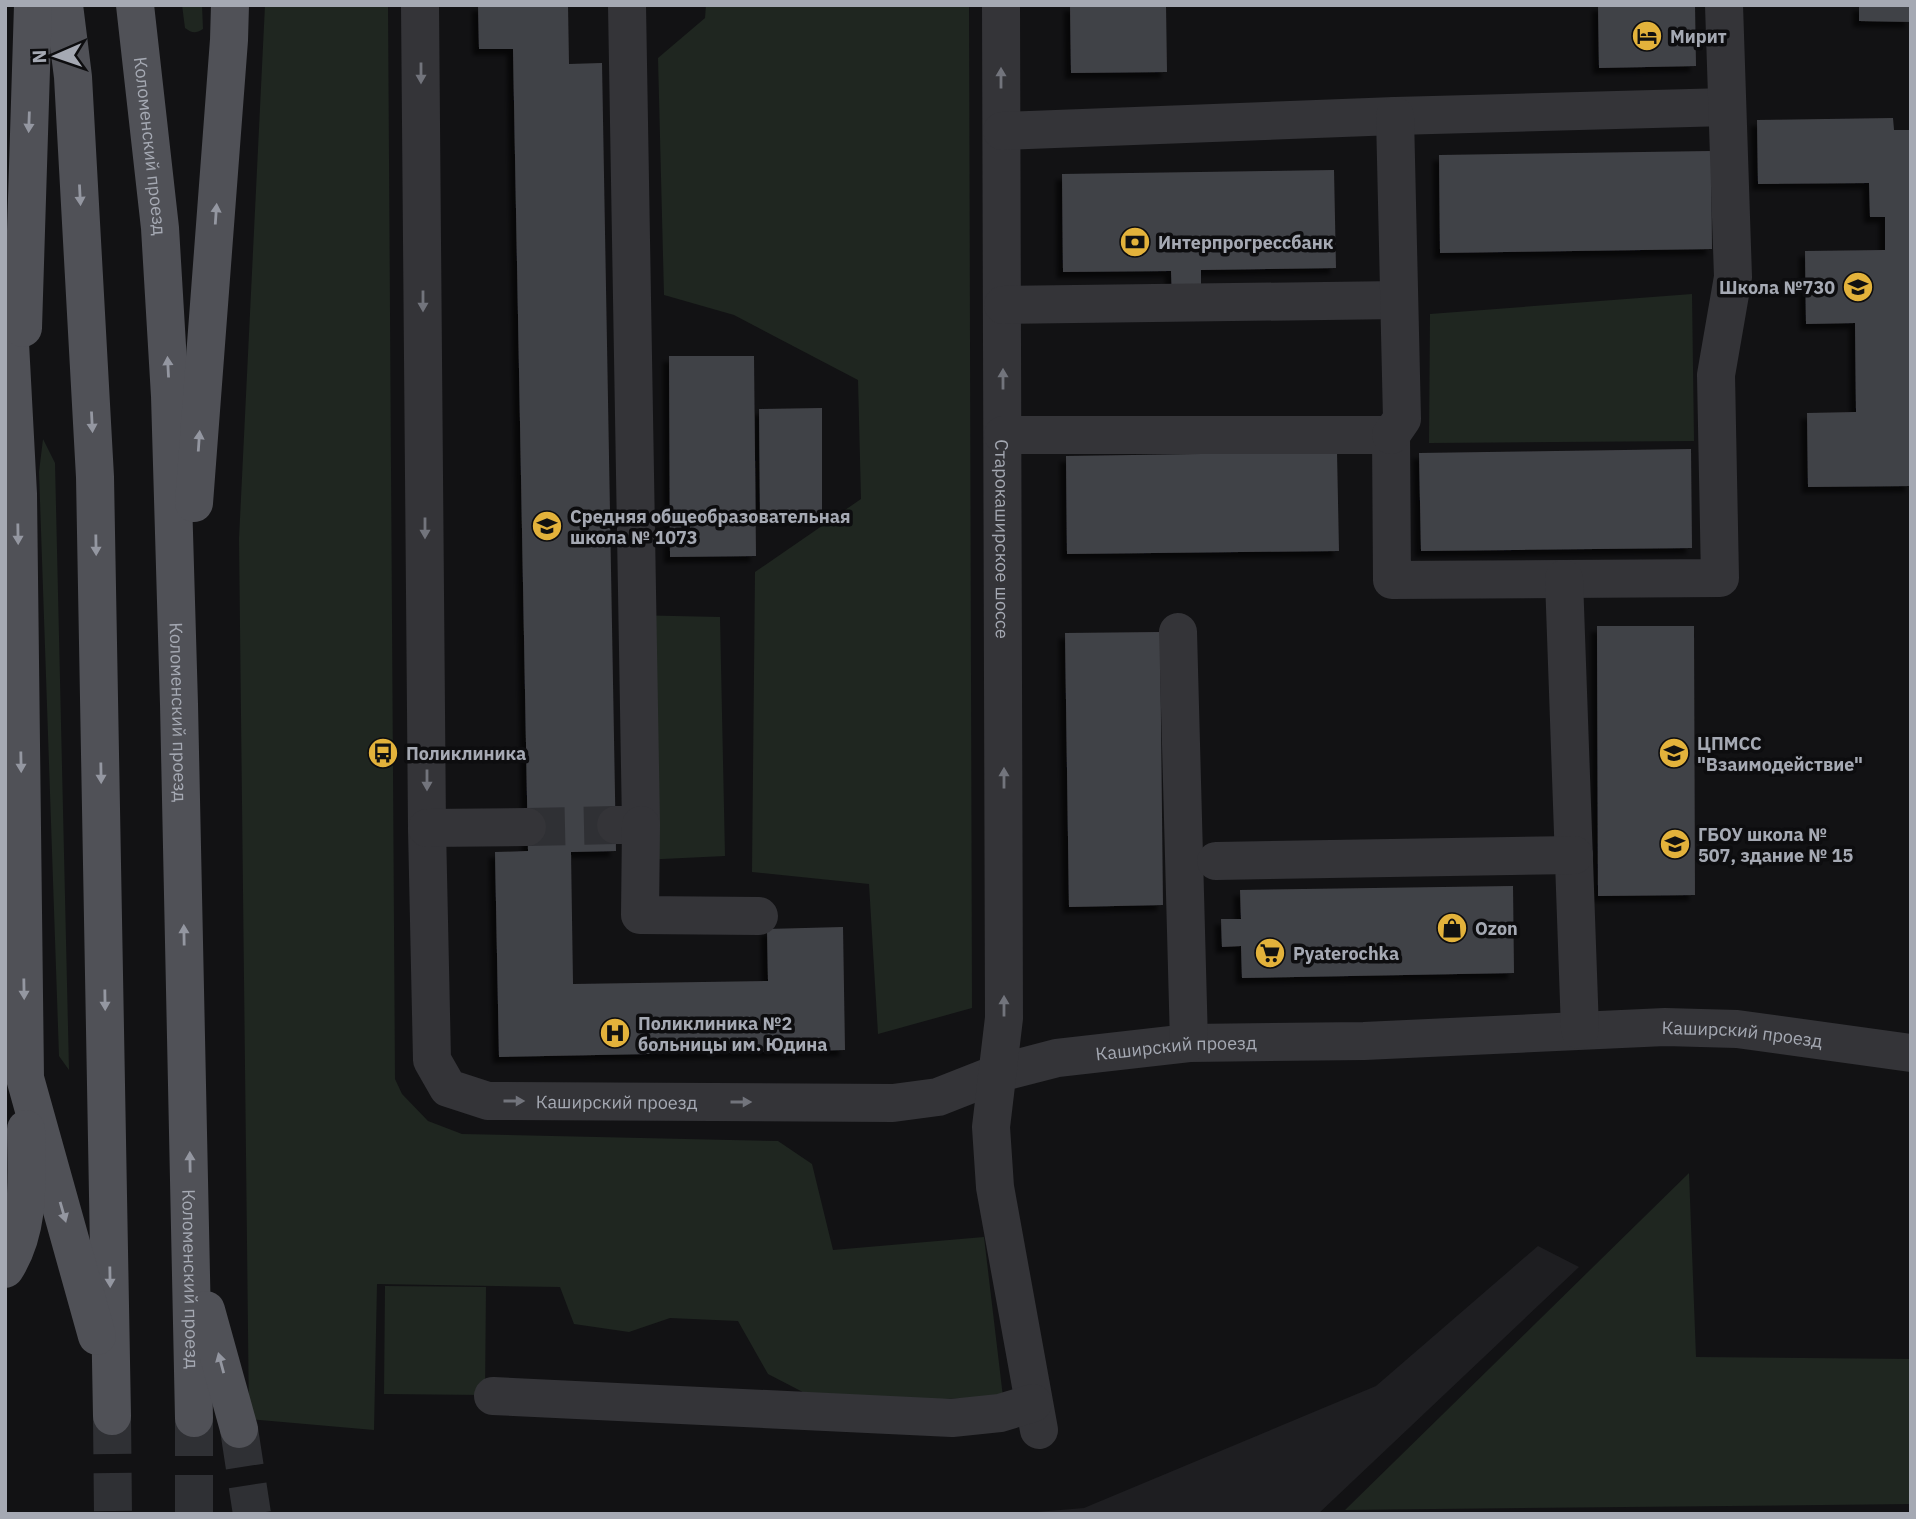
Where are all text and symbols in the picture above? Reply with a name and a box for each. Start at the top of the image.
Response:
hotel icon: Мирит [1630,19,1664,53]
north arrow [21,21,91,91]
place label: Мирит [1670,25,1727,48]
text: N [27,49,51,64]
street label: Коломенский проезд [129,56,172,236]
one-way arrow [415,63,427,85]
one-way arrow [995,67,1007,89]
one-way arrow [24,112,35,134]
one-way arrow [74,185,85,207]
one-way arrow [211,203,222,225]
bank icon: Интерпрогрессбанк [1118,225,1152,259]
place label: Интерпрогрессбанк [1158,231,1333,254]
school or university icon: Школа №730 [1841,270,1875,304]
place label: Школа №730 [1719,276,1835,299]
one-way arrow [417,290,429,312]
one-way arrow [162,355,173,377]
one-way arrow [997,368,1009,390]
one-way arrow [87,412,98,434]
one-way arrow [194,429,205,451]
street label: Старокаширское шоссе [991,439,1014,639]
place label: Средняя общеобразовательная школа № 1073 [570,505,850,549]
school or university icon: Средняя общеобразовательная школа № 1073 [530,509,564,543]
one-way arrow [419,518,431,540]
one-way arrow [12,523,24,545]
one-way arrow [91,535,102,557]
street label: Коломенский проезд [165,622,193,803]
place label: ЦПМСС "Взаимодействие" [1697,732,1863,776]
bus stop icon: Поликлиника [366,736,400,770]
school or university icon: ЦПМСС "Взаимодействие" [1657,736,1691,770]
place label: Поликлиника [406,742,526,765]
one-way arrow [15,751,27,773]
one-way arrow [95,762,106,784]
one-way arrow [998,767,1010,789]
one-way arrow [421,770,433,792]
place label: ГБОУ школа № 507, здание № 15 [1698,823,1853,867]
school or university icon: ГБОУ школа № 507, здание № 15 [1658,827,1692,861]
shop icon: Ozon [1435,911,1469,945]
place label: Ozon [1475,917,1518,940]
one-way arrow [179,924,190,946]
supermarket icon: Pyaterochka [1253,936,1287,970]
place label: Pyaterochka [1293,942,1399,965]
one-way arrow [18,978,30,1000]
one-way arrow [99,990,111,1012]
one-way arrow [998,994,1010,1016]
place label: Поликлиника №2 больницы им. Юдина [638,1012,828,1056]
street label: Каширский проезд [1661,1015,1824,1052]
hospital icon: Поликлиника №2 больницы им. Юдина [598,1016,632,1050]
street label: Каширский проезд [1094,1031,1257,1065]
street label: Каширский проезд [536,1090,698,1114]
one-way arrow [503,1095,525,1107]
one-way arrow [731,1096,753,1108]
one-way arrow [184,1151,195,1173]
street label: Коломенский проезд [178,1189,204,1369]
one-way arrow [58,1201,68,1222]
one-way arrow [105,1266,116,1288]
one-way arrow [215,1352,226,1374]

